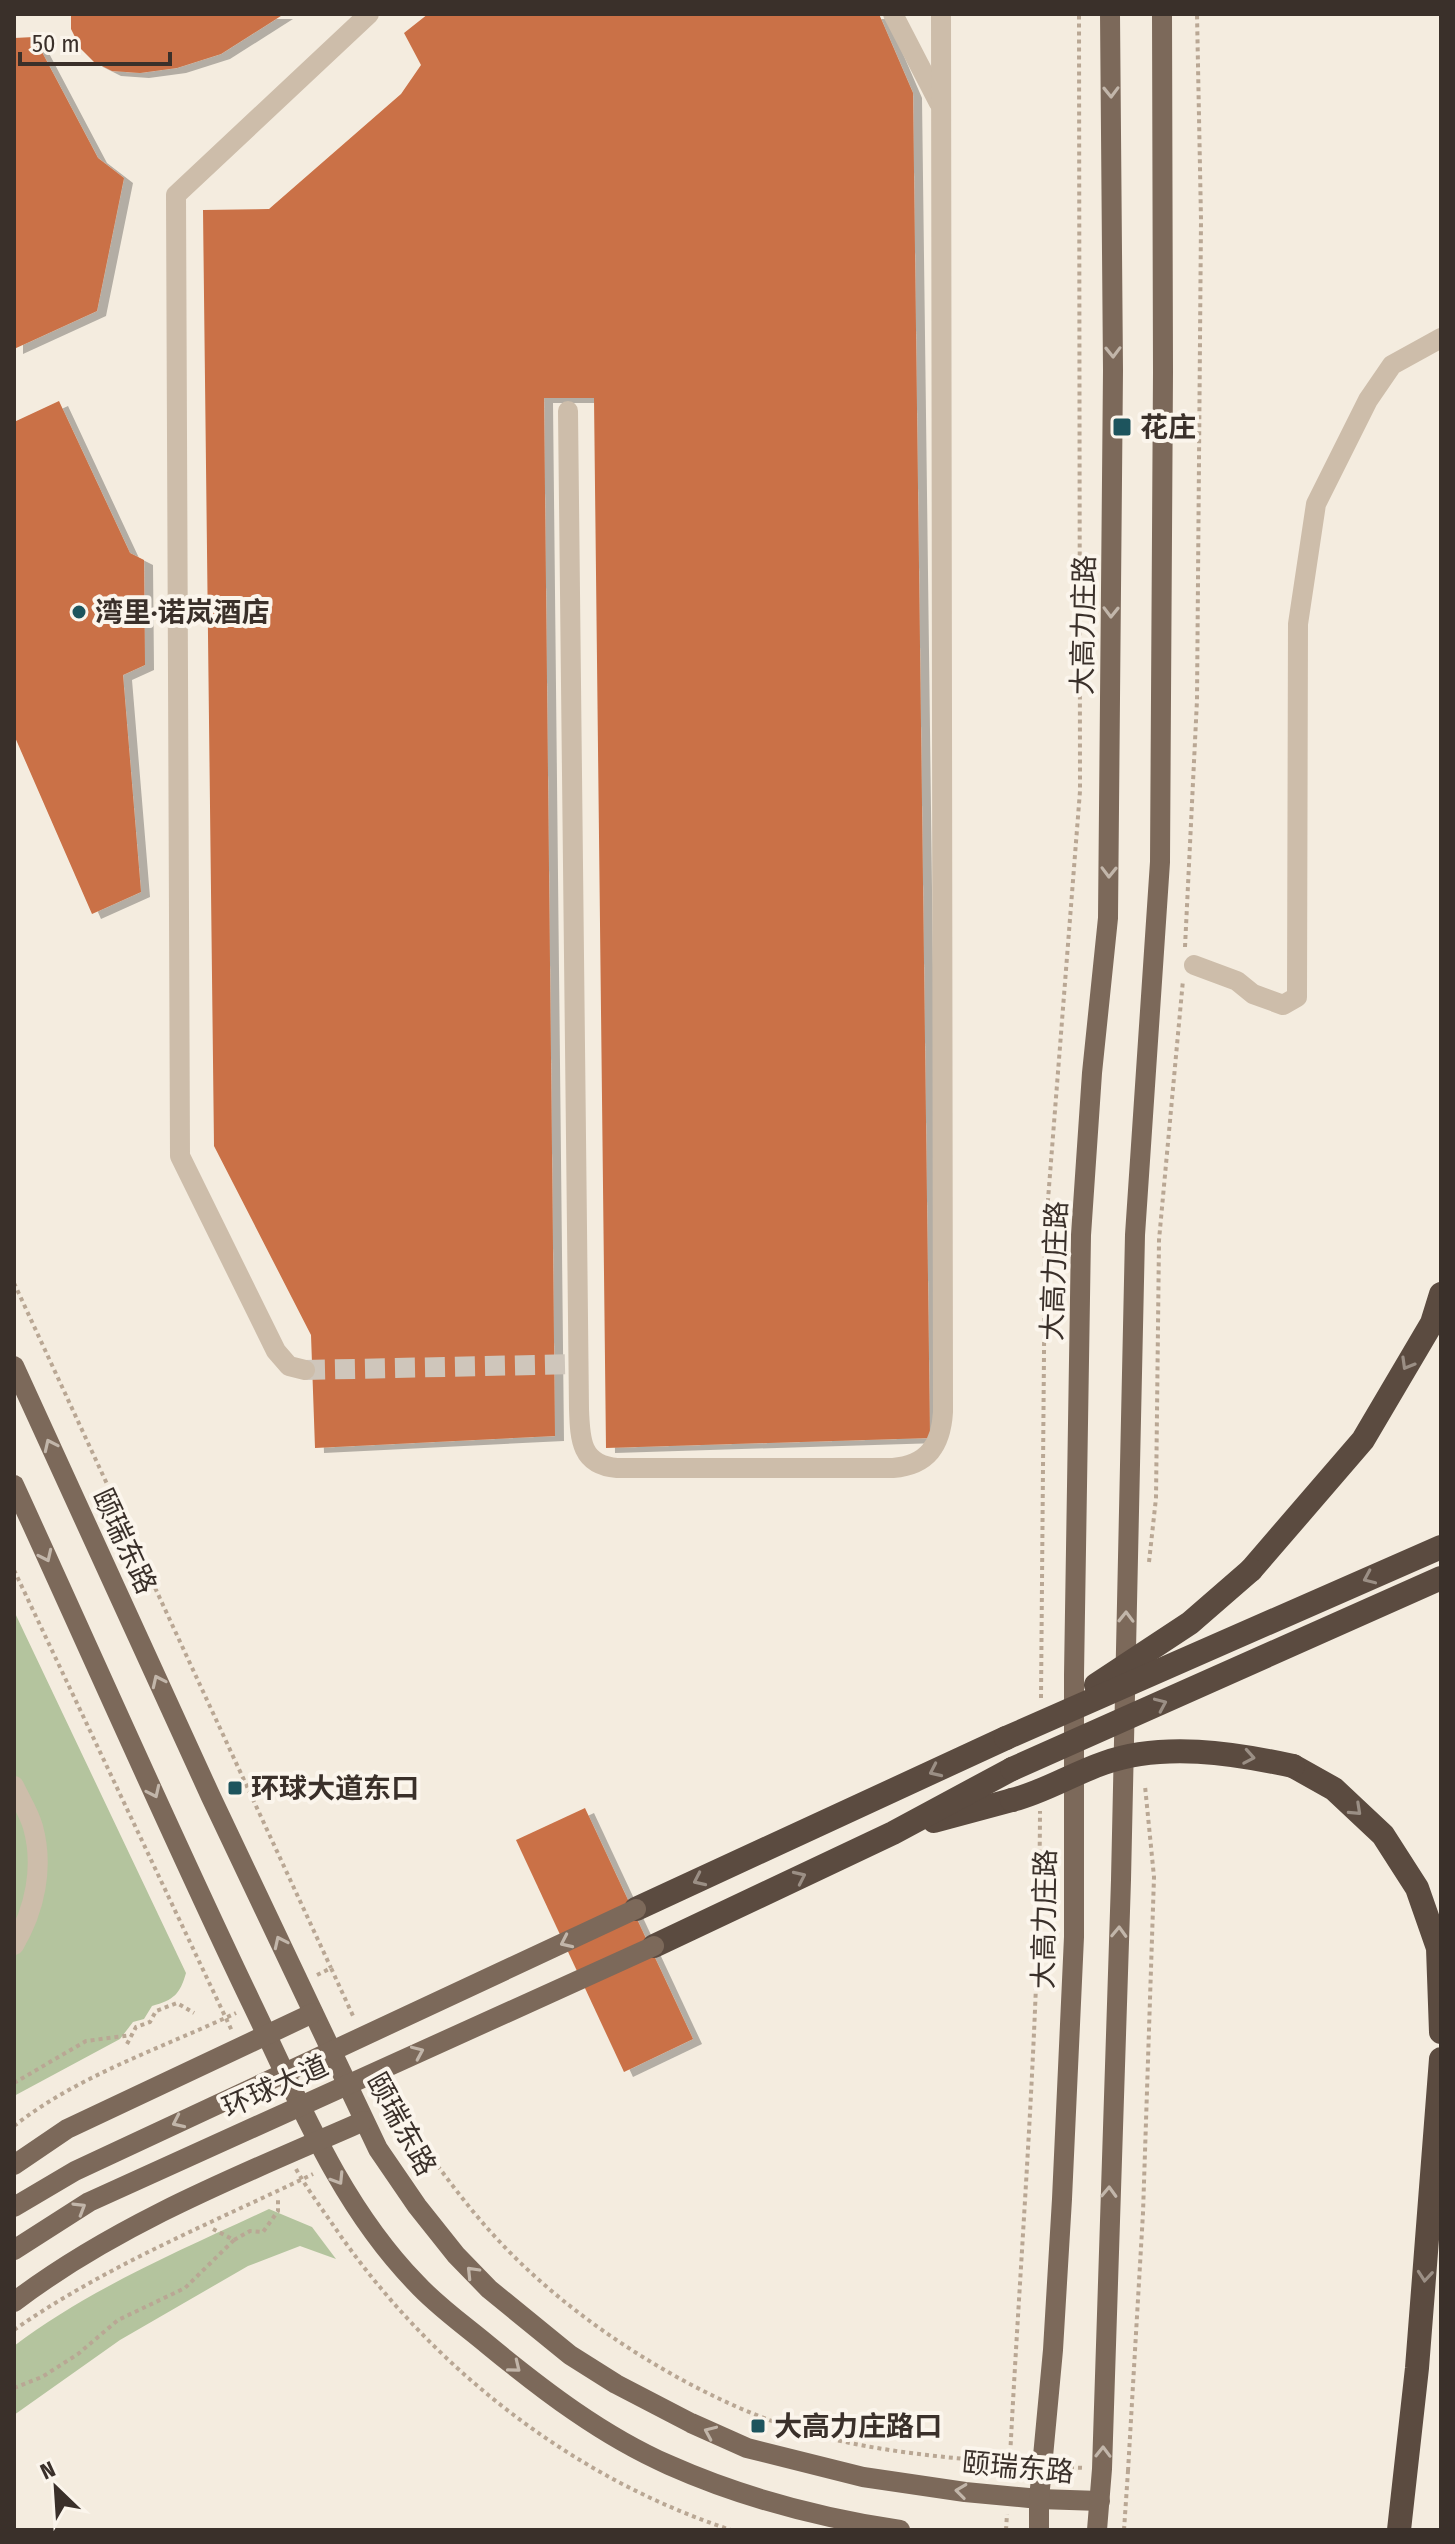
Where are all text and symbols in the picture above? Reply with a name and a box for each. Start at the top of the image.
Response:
scale bar [20,16,170,66]
text: 50 m [32,30,80,58]
one-way arrow [1102,86,1120,99]
one-way arrow [1104,346,1122,359]
place label: 花庄 [1140,411,1196,444]
marker: 花庄 [1111,416,1133,438]
street label: 大高力庄路 [1066,555,1101,695]
place label: 湾里·诺岚酒店 [95,596,269,629]
marker: 湾里·诺岚酒店 [70,603,88,621]
one-way arrow [1102,606,1120,619]
one-way arrow [1100,866,1117,879]
street label: 大高力庄路 [1036,1200,1073,1342]
one-way arrow [1402,1355,1417,1370]
one-way arrow [44,1439,60,1453]
street label: 颐瑞东路 [86,1483,163,1599]
one-way arrow [37,1548,53,1562]
one-way arrow [1363,1568,1377,1584]
one-way arrow [1118,1610,1135,1623]
one-way arrow [152,1675,168,1690]
one-way arrow [1153,1698,1167,1714]
one-way arrow [1242,1748,1256,1765]
one-way arrow [928,1761,943,1777]
place label: 环球大道东口 [251,1772,419,1805]
marker: 环球大道东口 [226,1779,244,1797]
one-way arrow [145,1784,161,1799]
one-way arrow [1347,1801,1362,1815]
street label: 大高力庄路 [1027,1849,1062,1989]
one-way arrow [692,1870,707,1886]
one-way arrow [792,1871,806,1887]
one-way arrow [1110,1925,1127,1938]
one-way arrow [559,1932,574,1948]
one-way arrow [274,1936,290,1951]
one-way arrow [409,2046,424,2062]
street label: 环球大道 [217,2049,333,2124]
street label: 颐瑞东路 [360,2067,443,2181]
one-way arrow [171,2113,186,2129]
one-way arrow [328,2170,343,2185]
one-way arrow [1101,2185,1118,2198]
one-way arrow [71,2202,86,2218]
one-way arrow [467,2267,481,2281]
one-way arrow [1416,2270,1433,2283]
one-way arrow [506,2357,520,2372]
place label: 大高力庄路口 [774,2410,942,2443]
marker: 大高力庄路口 [749,2417,767,2435]
one-way arrow [703,2425,718,2441]
one-way arrow [1094,2445,1111,2458]
street label: 颐瑞东路 [961,2446,1075,2489]
north arrow [16,2448,96,2528]
text: N [36,2455,59,2485]
one-way arrow [955,2483,968,2500]

